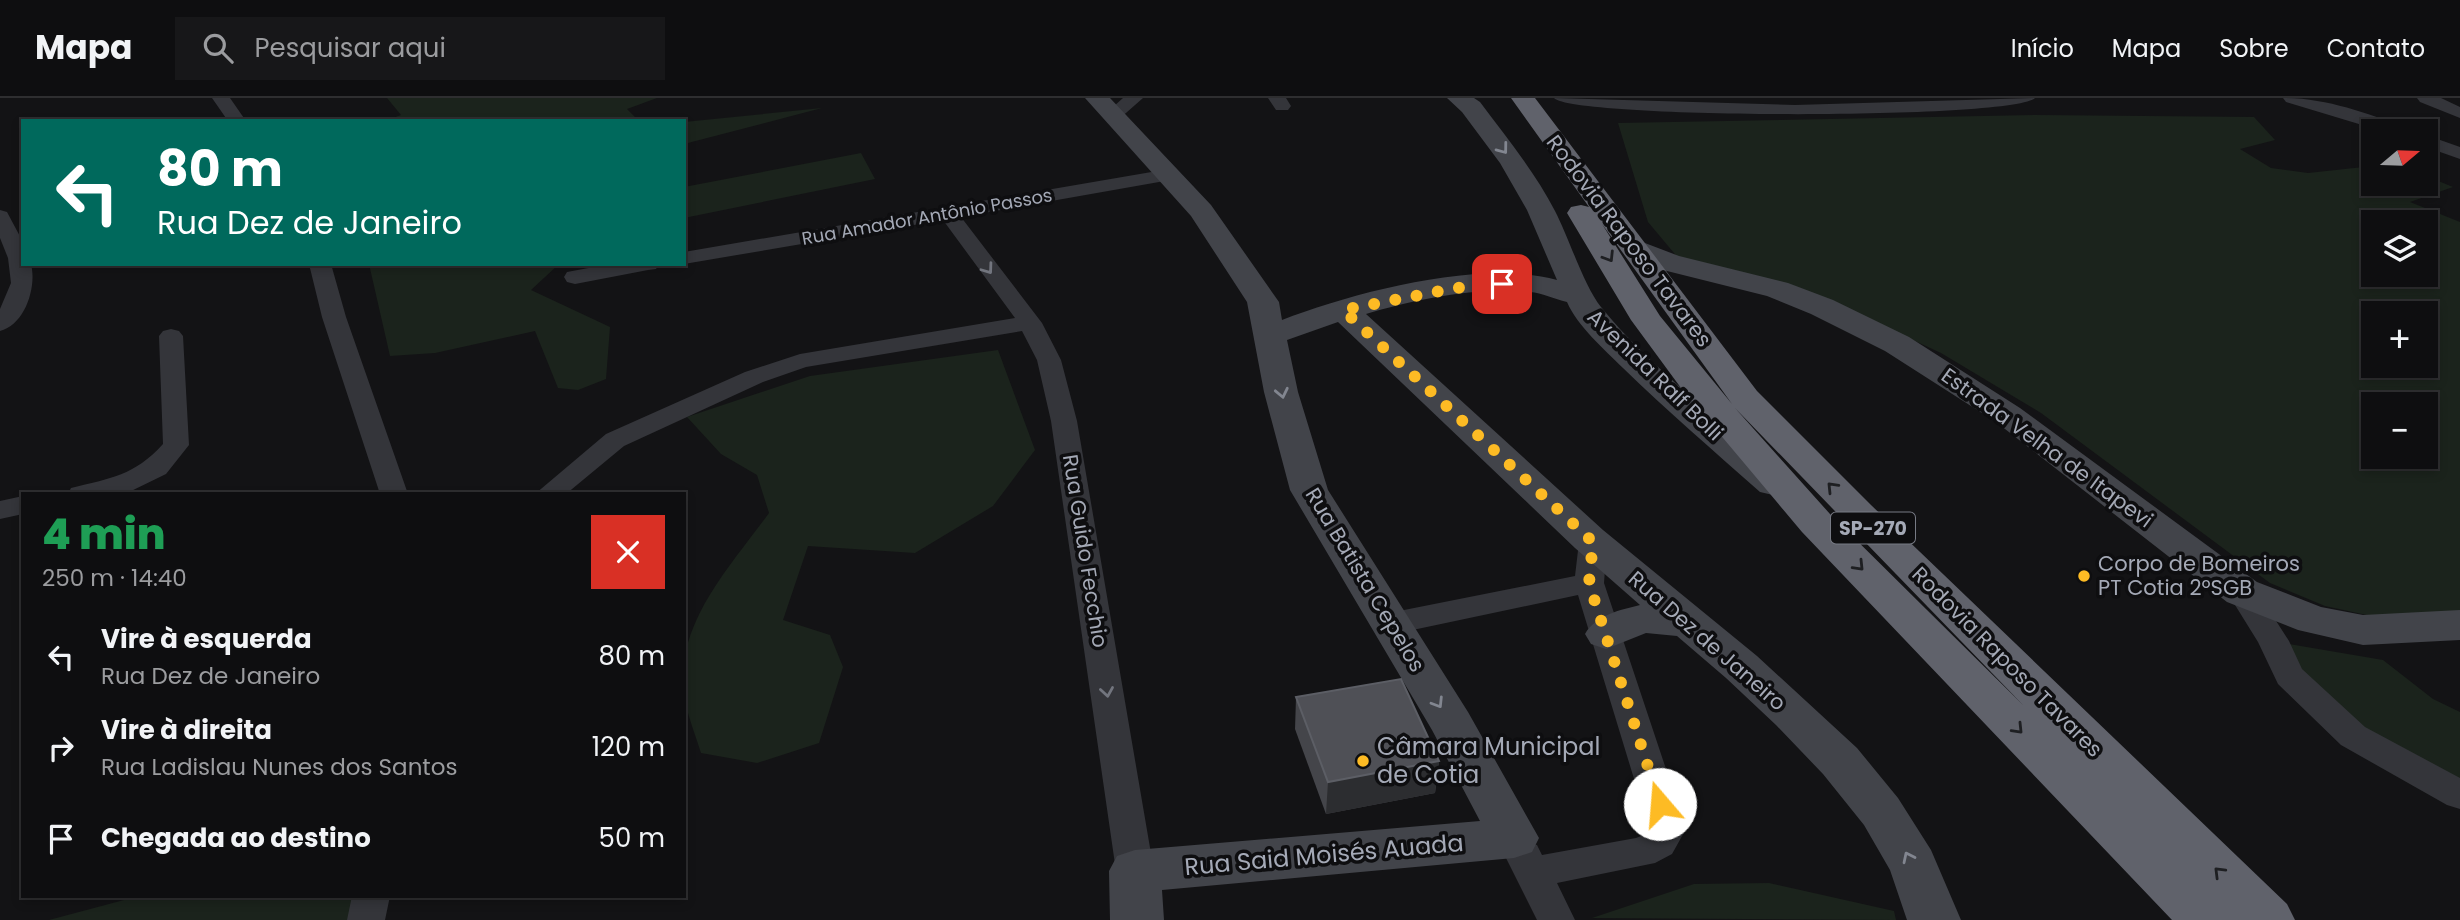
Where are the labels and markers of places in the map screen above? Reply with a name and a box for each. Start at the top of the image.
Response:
pin [1472,254,1532,314]
place label: Corpo de Bomeiros PT Cotia 2ºSGB [2098,549,2300,602]
marker: Corpo de Bomeiros PT Cotia 2ºSGB [2076,568,2092,584]
place label: Câmara Municipal de Cotia [1377,730,1600,791]
marker: Câmara Municipal de Cotia [1355,753,1371,769]

